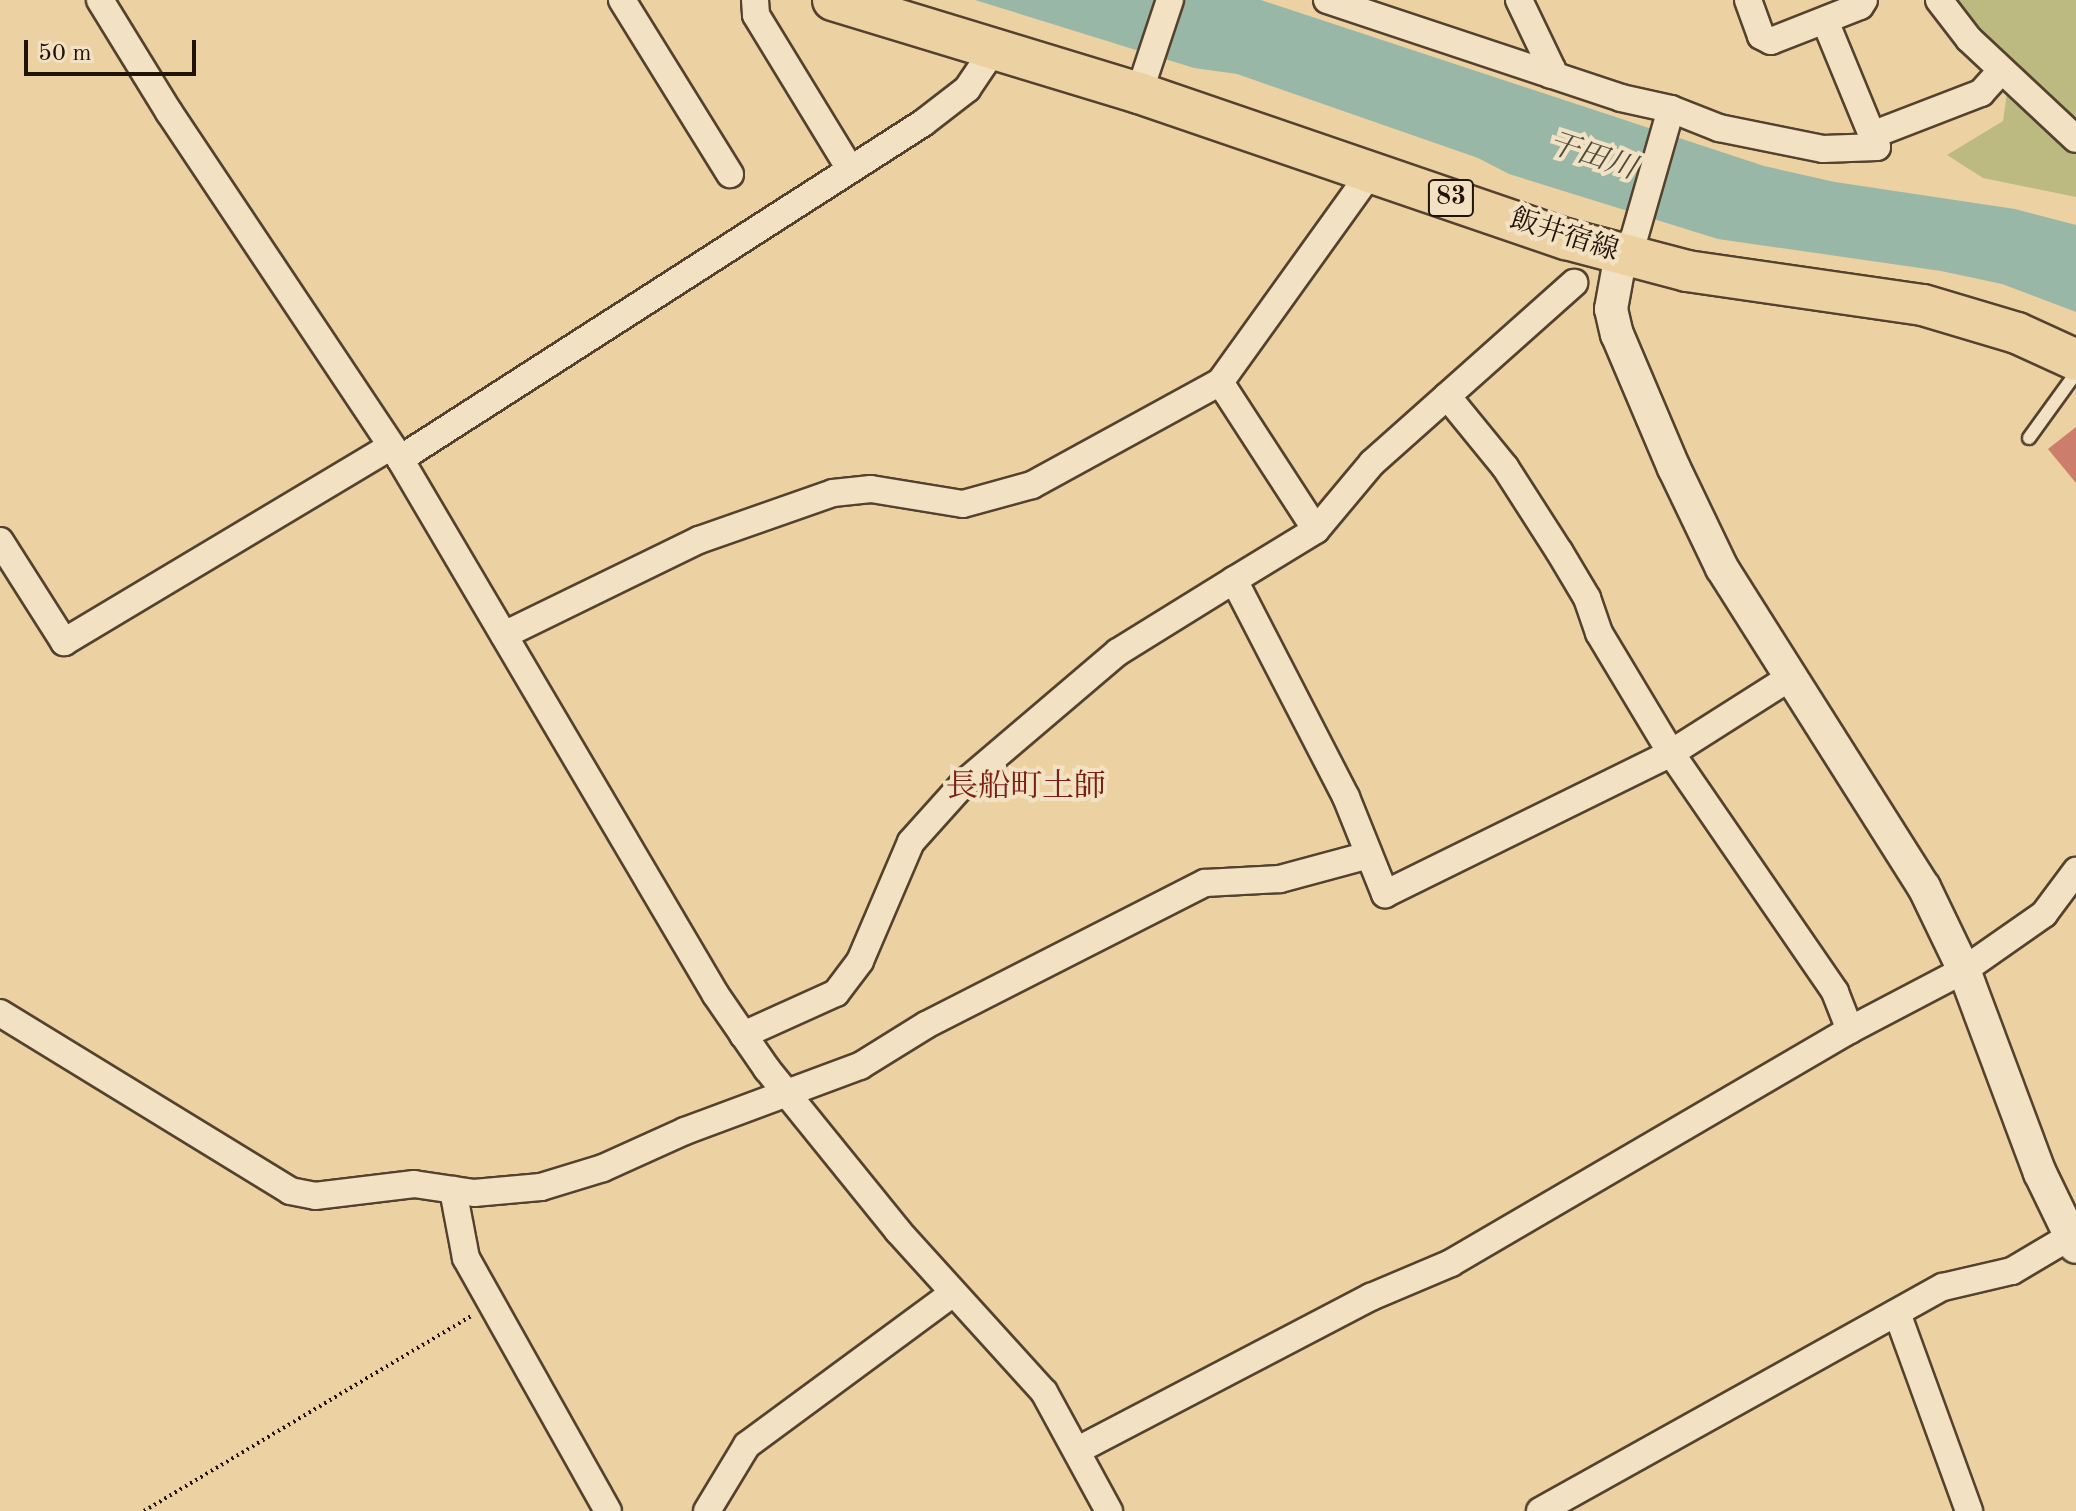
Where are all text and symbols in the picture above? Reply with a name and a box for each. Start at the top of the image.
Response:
scale bar [28,24,200,74]
text: 50 m [38,42,92,66]
water label: 干田川 [1544,126,1640,188]
road number: 83 [1427,176,1475,220]
street label: 飯井宿線 [1506,203,1622,269]
district label: 長船町土師 [946,769,1106,807]

